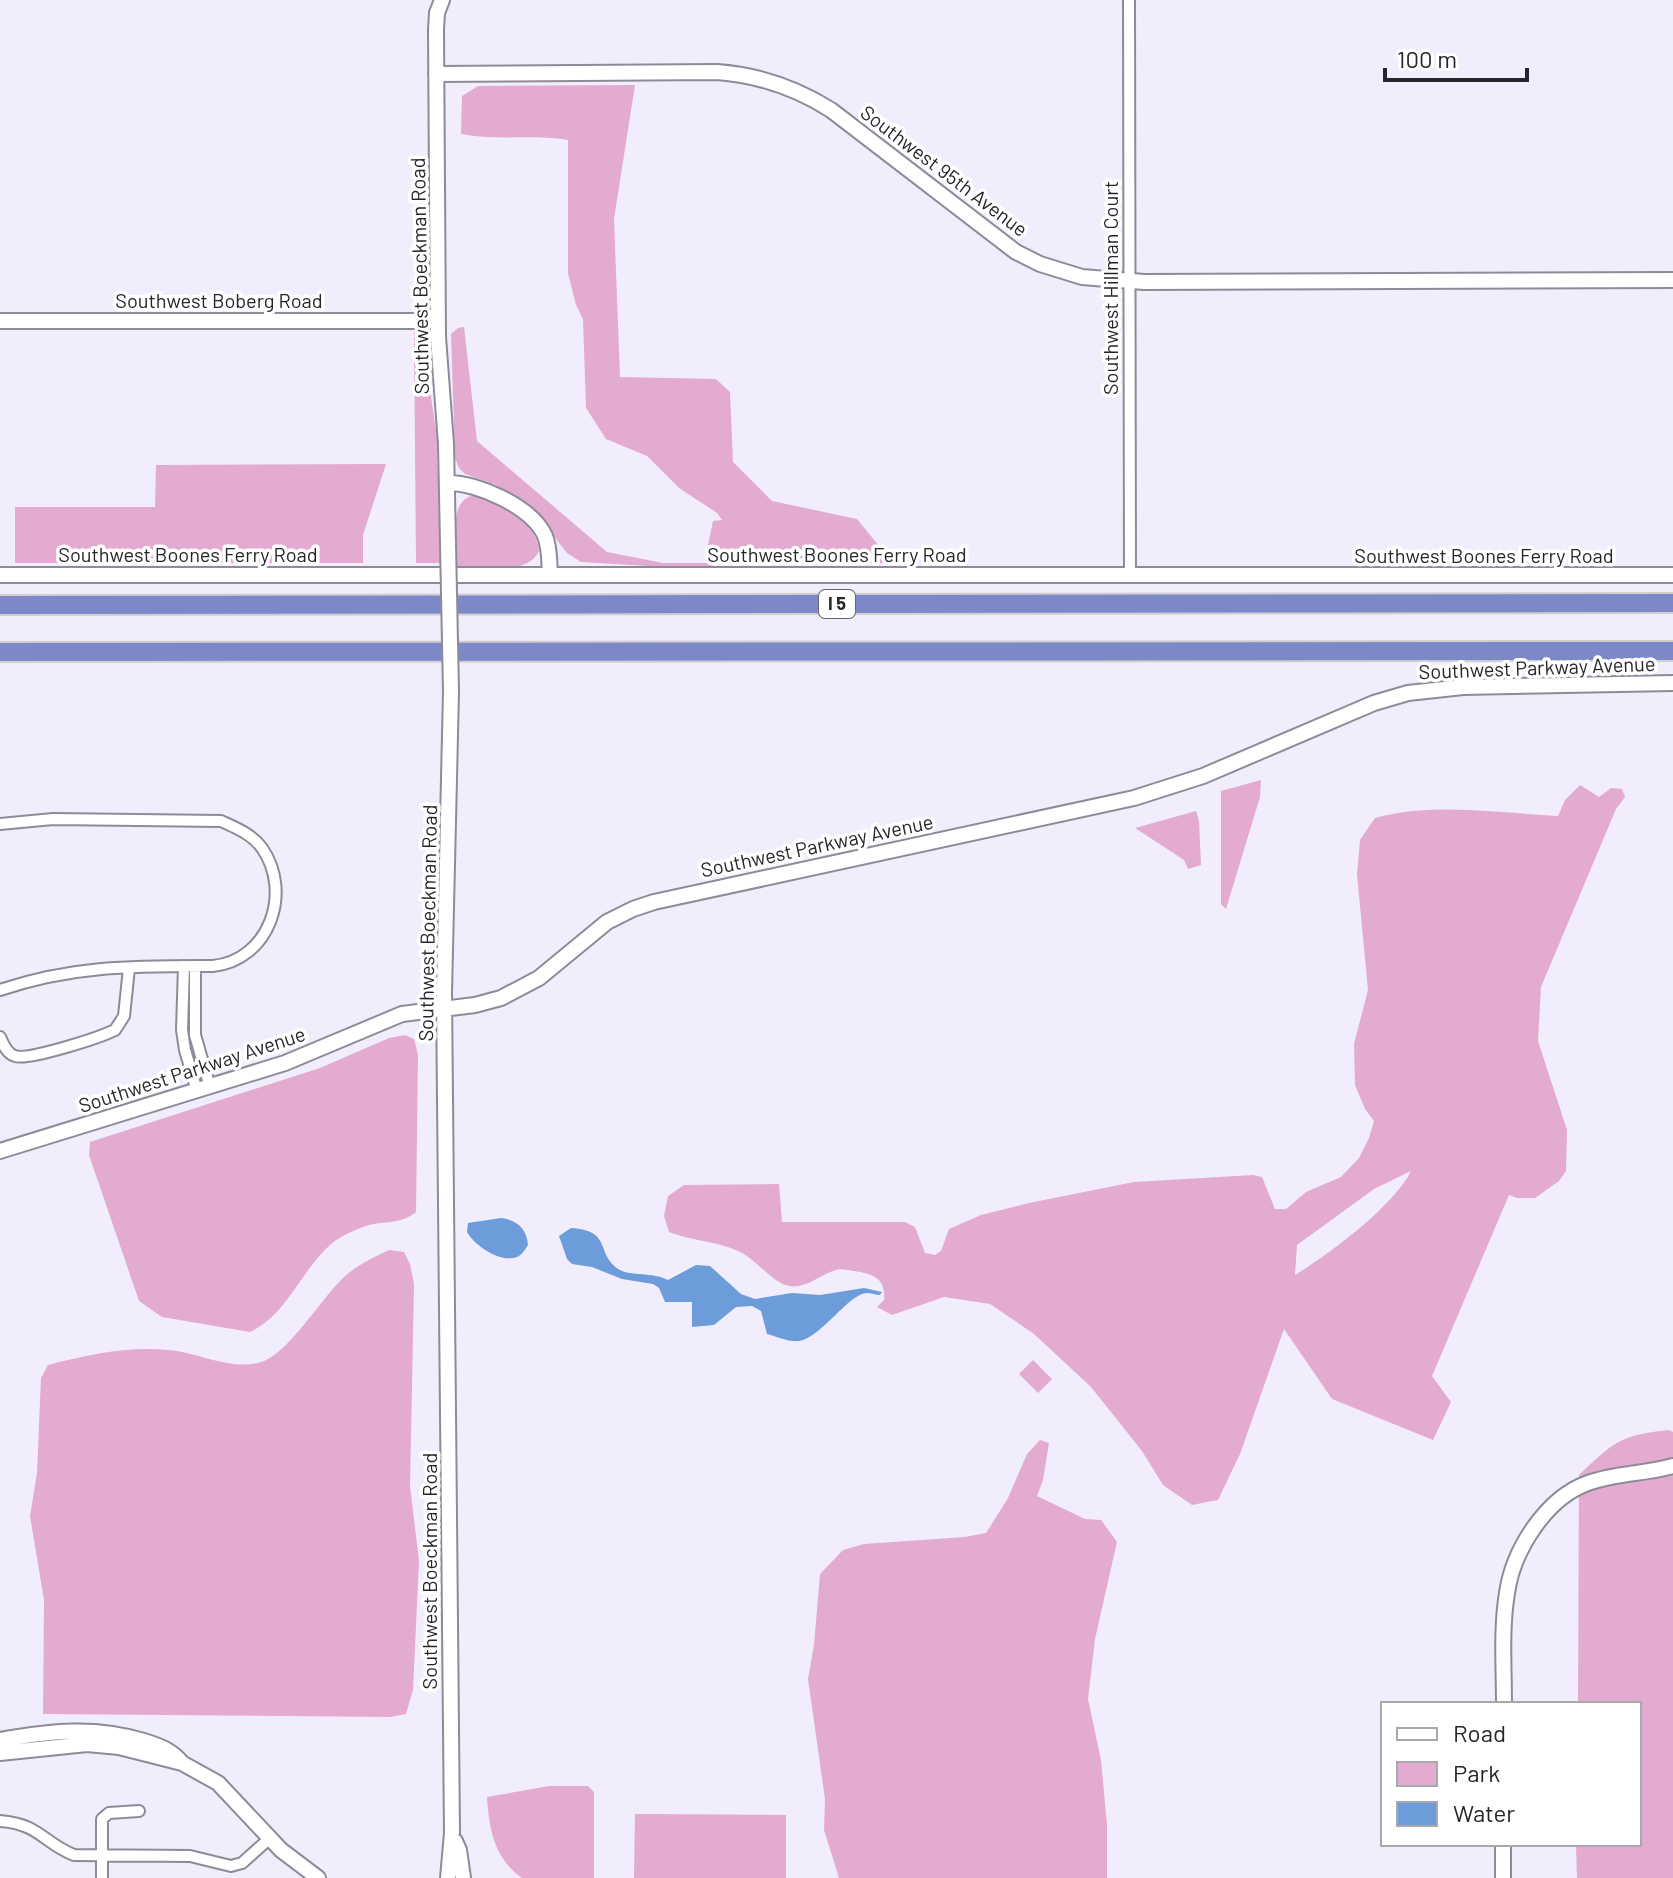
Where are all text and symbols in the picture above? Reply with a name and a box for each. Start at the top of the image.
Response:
scale bar [1385,32,1527,82]
text: 100 m [1397,44,1457,73]
street label: Southwest 95th Avenue [856,100,1033,241]
street label: Southwest Boeckman Road [405,157,433,395]
street label: Southwest Hillman Court [1098,181,1122,395]
street label: Southwest Boberg Road [115,288,323,312]
street label: Southwest Boones Ferry Road [58,542,318,566]
street label: Southwest Boones Ferry Road [707,542,967,566]
street label: Southwest Boones Ferry Road [1354,543,1614,567]
road number: I 5 [819,590,855,618]
street label: Southwest Parkway Avenue [1418,651,1656,683]
street label: Southwest Boeckman Road [413,804,441,1042]
street label: Southwest Parkway Avenue [698,809,935,881]
street label: Southwest Parkway Avenue [75,1021,308,1117]
street label: Southwest Boeckman Road [417,1453,441,1689]
legend [1381,1702,1641,1846]
text: Road [1453,1718,1506,1747]
text: Park [1453,1758,1500,1787]
text: Water [1453,1798,1515,1827]

